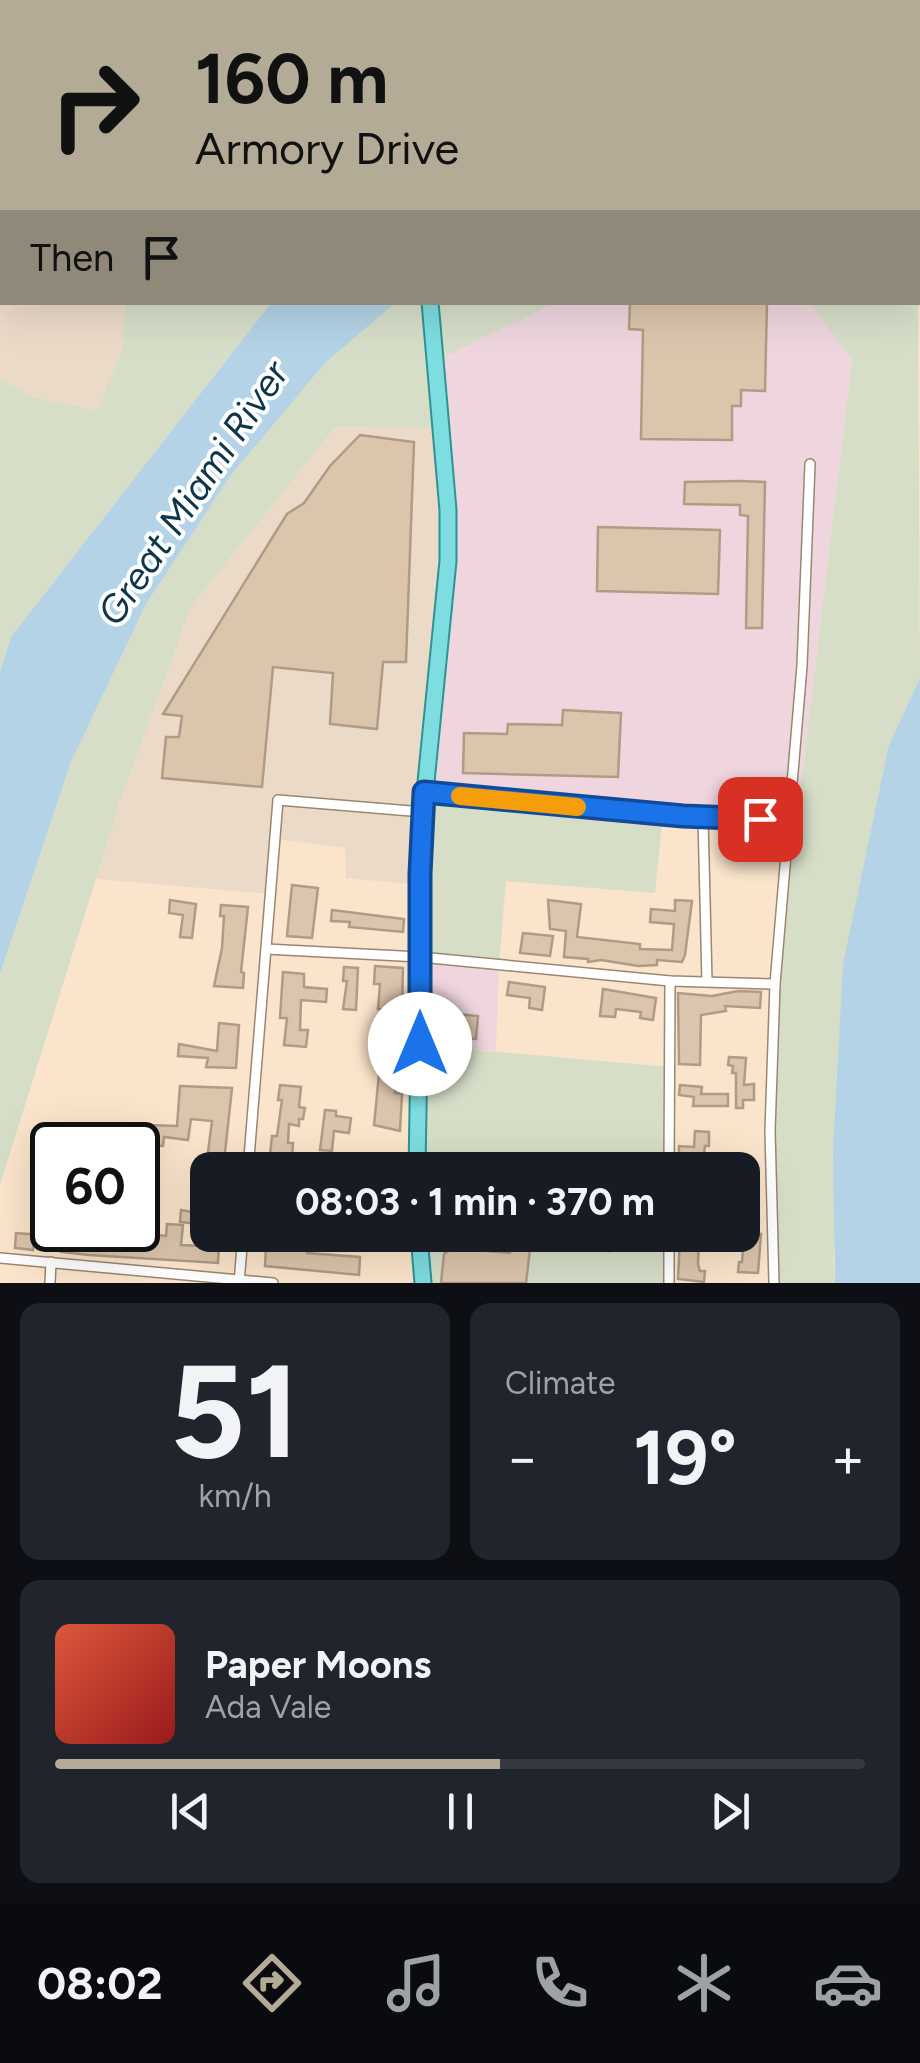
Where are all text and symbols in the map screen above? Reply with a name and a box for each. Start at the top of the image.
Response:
text: 160 m [195,36,388,121]
icon: right [30,40,160,170]
text: Armory Drive [195,121,459,175]
icon: arrive [134,230,189,285]
text: Then [30,235,114,281]
water label: Great Miami River [88,351,299,634]
pin [718,777,803,862]
icon: arrive [733,792,788,847]
position arrow [368,992,472,1096]
speed limit sign: 60 [30,1122,160,1252]
text: 08:03 · 1 min · 370 m [295,1179,655,1225]
text: 51 [170,1334,300,1490]
text: Climate [505,1364,616,1402]
text: 19° [633,1413,737,1503]
text: − [505,1425,539,1491]
text: + [831,1425,865,1491]
text: km/h [198,1477,272,1515]
text: Paper Moons [205,1642,431,1688]
text: Ada Vale [205,1688,331,1726]
icon: previous [163,1784,218,1839]
icon: pause [433,1784,488,1839]
icon: next [703,1784,758,1839]
icon: directions [237,1948,307,2018]
icon: music [381,1948,451,2018]
icon: phone [525,1948,595,2018]
icon: climate [669,1948,739,2018]
icon: car [813,1948,883,2018]
text: 08:02 [37,1956,163,2010]

